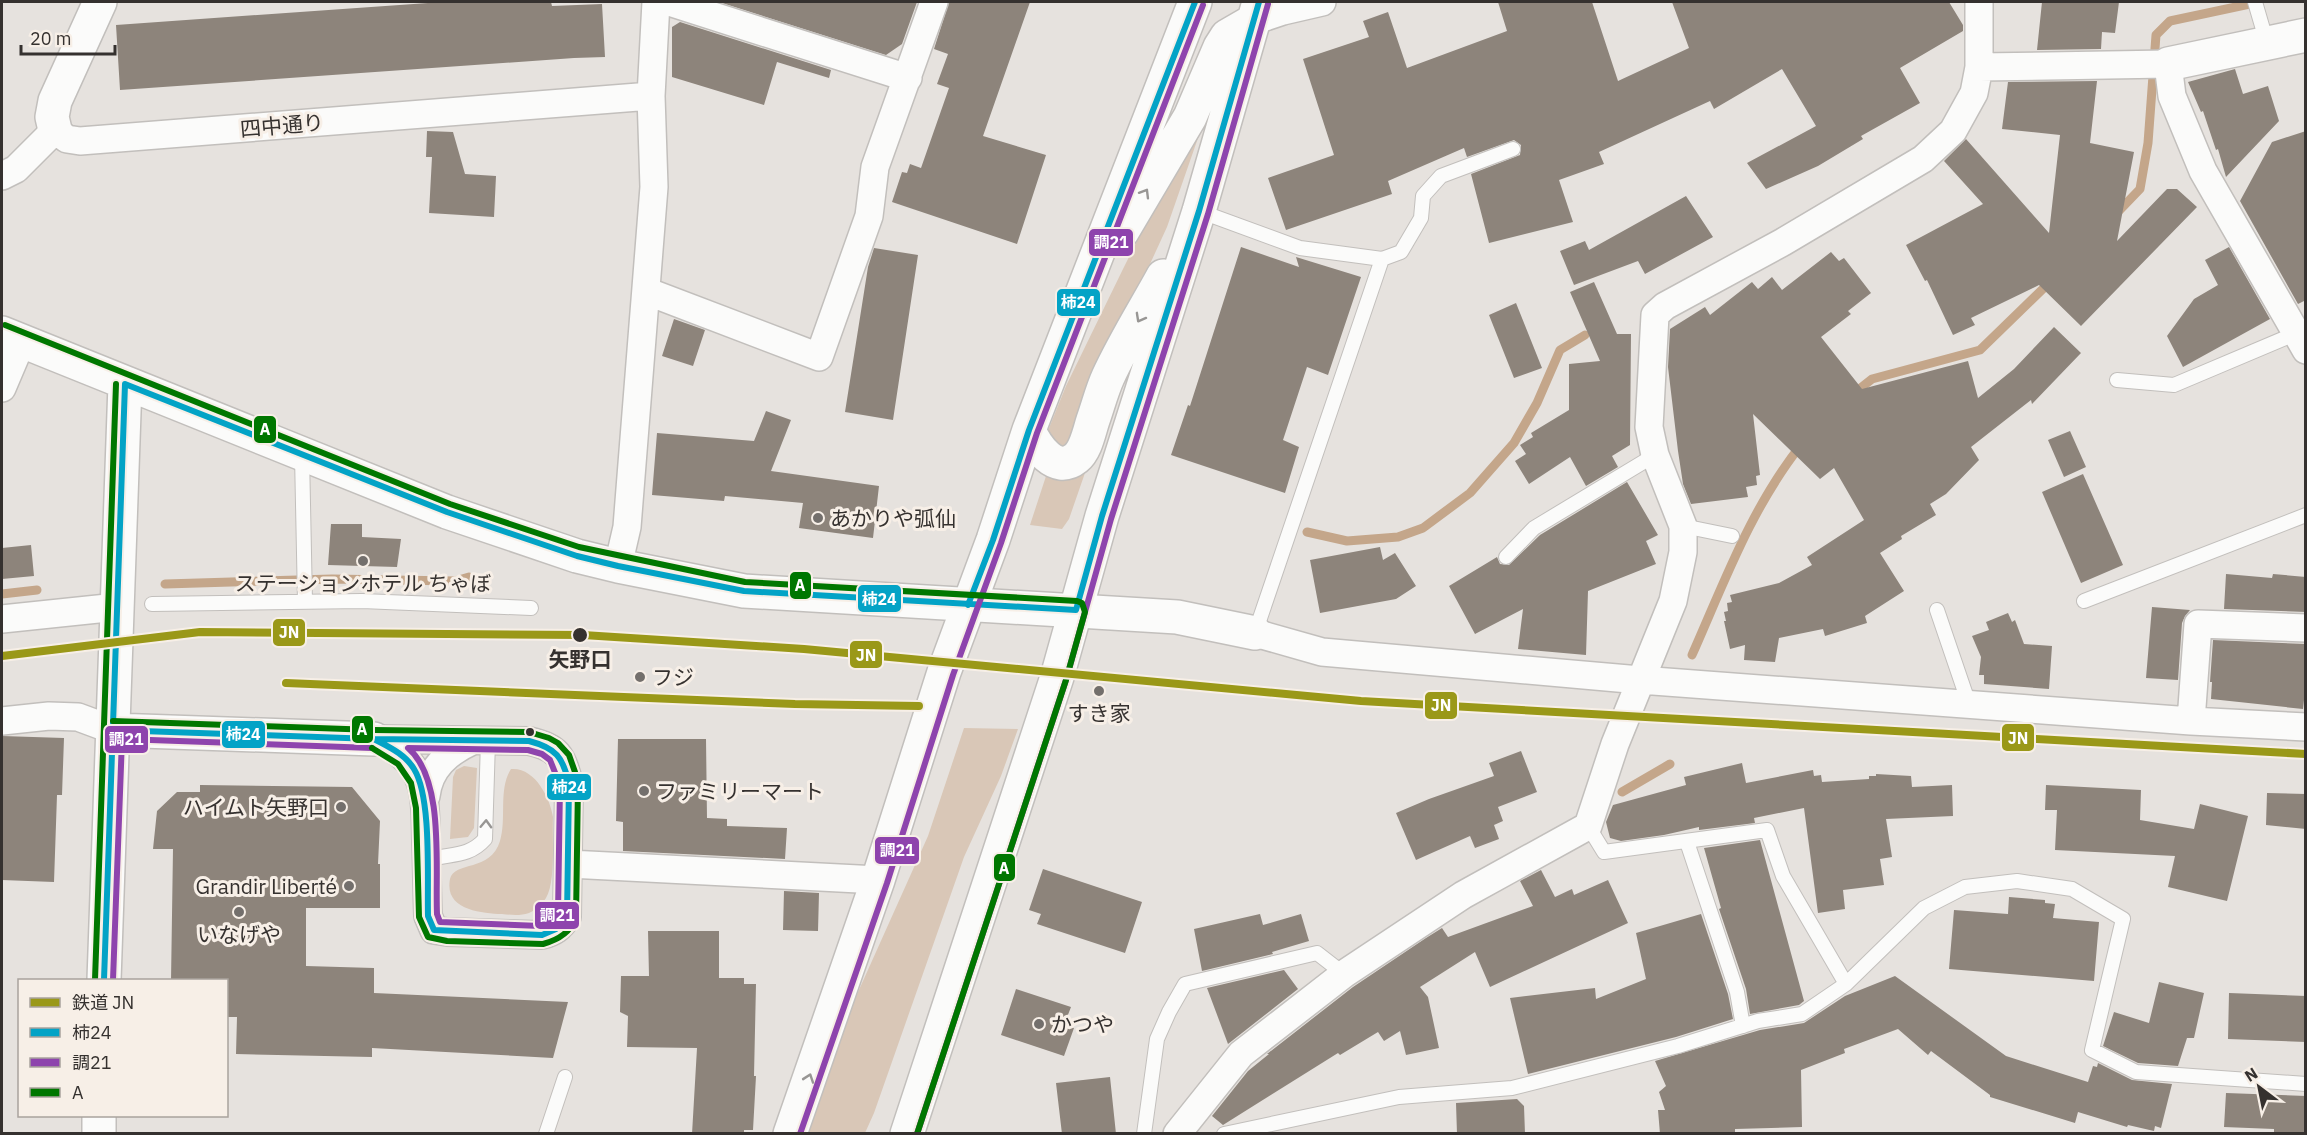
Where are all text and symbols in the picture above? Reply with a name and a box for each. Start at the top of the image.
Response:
scale bar [21,18,116,56]
text: 20 m [30,27,72,50]
street label: 四中通り [239,107,325,143]
one-way arrow [1138,189,1150,199]
line badge: 調21 [1088,228,1134,257]
text: 調21 [1093,232,1129,252]
line badge: 柿24 [1056,288,1101,317]
text: 柿24 [1060,292,1096,312]
one-way arrow [1136,312,1148,322]
line badge: A [253,415,277,444]
text: A [260,419,271,439]
place label: あかりや弧仙 [830,504,956,532]
marker: あかりや弧仙 [811,511,825,525]
marker: ステーションホテル ちゃぼ [356,554,370,568]
place label: ステーションホテル ちゃぼ [235,569,491,597]
line badge: A [789,571,812,600]
text: A [795,575,806,595]
line badge: 柿24 [857,584,902,613]
text: 柿24 [861,589,897,609]
line badge: JN [272,618,306,647]
text: JN [279,622,299,642]
marker: 矢野口 [571,626,589,644]
line badge: JN [849,640,883,669]
place label: 矢野口 [549,645,612,673]
text: JN [856,645,876,665]
place label: フジ [652,663,694,691]
marker: フジ [633,670,647,684]
marker: すき家 [1092,684,1106,698]
line badge: JN [1424,691,1458,720]
text: JN [1431,695,1451,715]
place label: すき家 [1068,699,1131,727]
line badge: A [351,715,374,744]
text: A [357,719,368,739]
line badge: 柿24 [221,720,266,749]
line badge: JN [2001,723,2035,752]
text: 柿24 [225,724,261,744]
line badge: 調21 [104,725,149,754]
unlabelled marker [524,726,536,738]
text: JN [2008,728,2028,748]
text: 調21 [108,729,144,749]
line badge: 柿24 [546,773,592,801]
text: 柿24 [551,777,587,797]
place label: ファミリーマート [656,777,824,805]
marker: ファミリーマート [637,784,651,798]
place label: ハイムト矢野口 [183,793,329,821]
marker: ハイムト矢野口 [334,800,348,814]
one-way arrow [479,820,492,829]
line badge: 調21 [874,836,920,865]
text: 調21 [879,840,915,860]
line badge: A [993,853,1016,882]
text: A [999,858,1010,878]
place label: Grandir Liberté [195,872,337,900]
marker: Grandir Liberté [342,879,356,893]
line badge: 調21 [534,901,580,930]
marker: いなげや [232,905,246,919]
text: 調21 [539,905,575,925]
place label: いなげや [197,920,281,948]
legend [18,979,228,1117]
text: 鉄道 JN [72,991,134,1014]
place label: かつや [1051,1010,1114,1038]
marker: かつや [1032,1017,1046,1031]
text: 柿24 [72,1021,112,1044]
text: 調21 [72,1051,112,1074]
north arrow [2229,1057,2289,1117]
text: N [2241,1063,2261,1086]
one-way arrow [801,1073,814,1084]
text: A [72,1081,84,1104]

